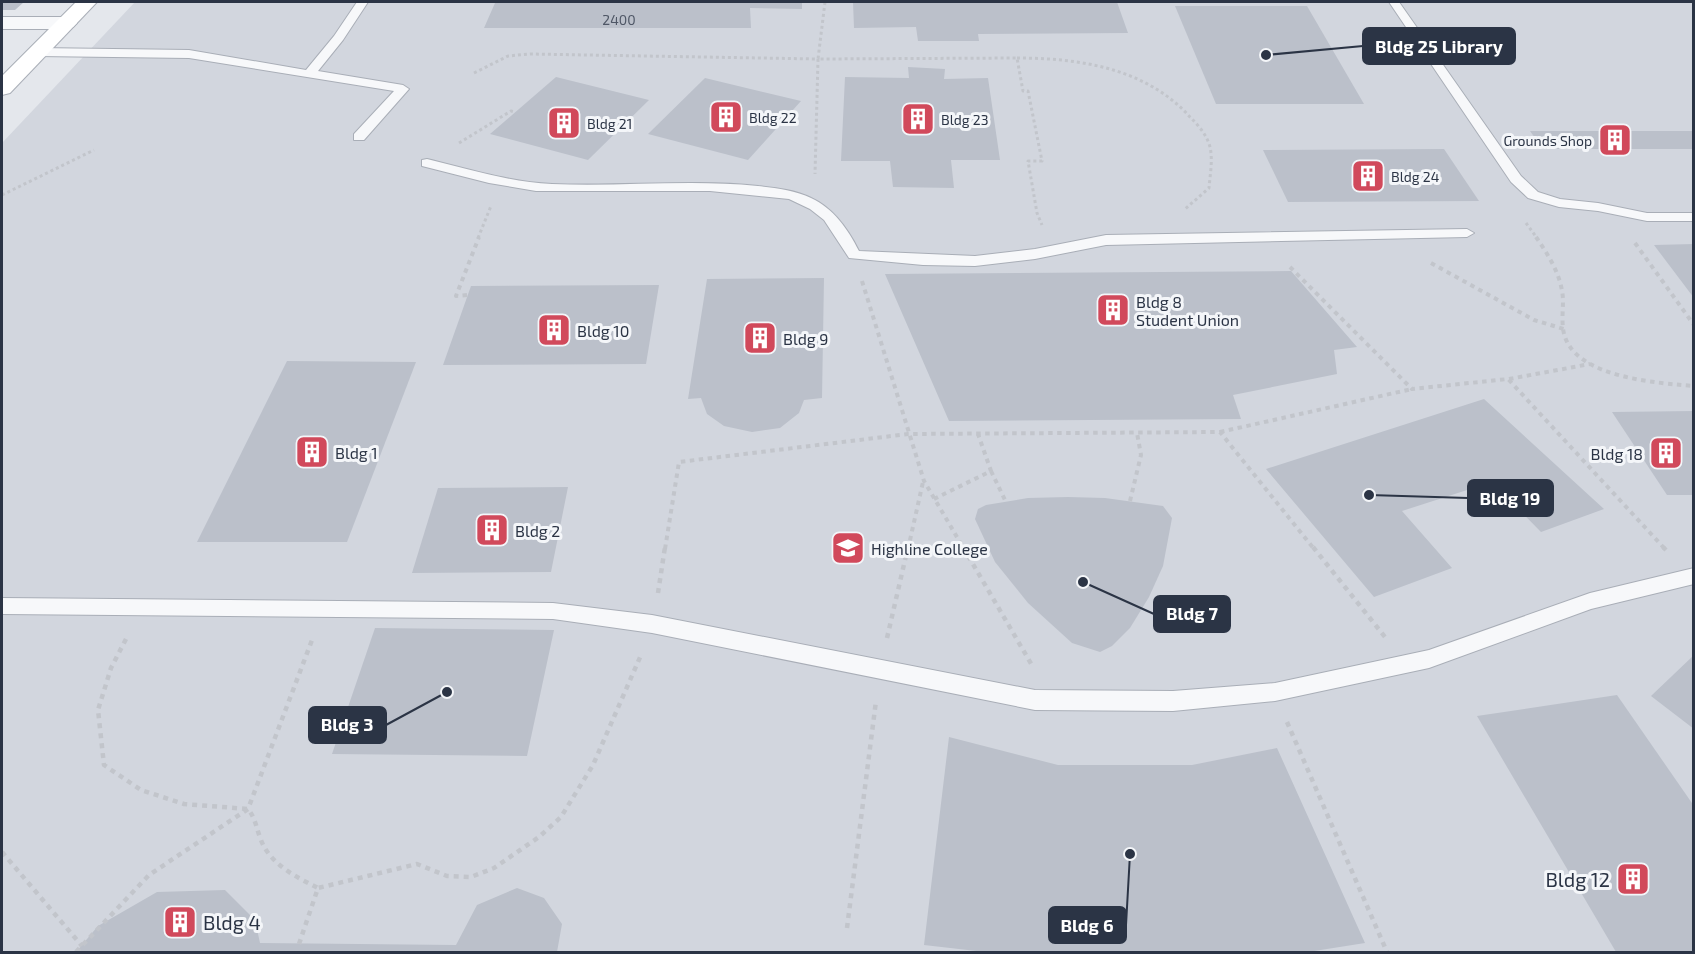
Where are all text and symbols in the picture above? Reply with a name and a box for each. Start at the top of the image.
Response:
house number: 2400 [602,11,636,28]
callout: Bldg 25 Library [1363,28,1515,64]
text: Bldg 25 Library [1375,35,1504,57]
building icon: Bldg 22 [708,99,744,135]
building icon: Bldg 23 [900,101,936,137]
building icon: Bldg 21 [546,105,582,141]
place label: Bldg 22 [749,109,797,126]
place label: Bldg 23 [941,111,988,128]
place label: Bldg 21 [587,115,632,132]
building icon: Grounds Shop [1597,122,1633,158]
place label: Grounds Shop [1503,132,1592,149]
building icon: Bldg 24 [1350,158,1386,194]
place label: Bldg 24 [1391,168,1439,185]
building icon: Bldg 8 Student Union [1095,292,1131,328]
place label: Bldg 8 Student Union [1136,292,1239,329]
building icon: Bldg 10 [536,312,572,348]
building icon: Bldg 9 [742,320,778,356]
place label: Bldg 10 [577,321,629,340]
place label: Bldg 9 [783,329,829,348]
building icon: Bldg 1 [294,434,330,470]
building icon: Bldg 18 [1648,435,1684,471]
place label: Bldg 1 [335,443,378,462]
place label: Bldg 18 [1591,444,1643,463]
callout: Bldg 19 [1468,480,1553,516]
text: Bldg 19 [1480,487,1540,509]
building icon: Bldg 2 [474,512,510,548]
place label: Bldg 2 [515,521,560,540]
school or university icon: Highline College [830,530,866,566]
place label: Highline College [871,539,988,558]
callout: Bldg 7 [1154,596,1230,632]
text: Bldg 7 [1166,602,1219,624]
callout: Bldg 3 [309,707,386,743]
text: Bldg 3 [321,713,373,735]
building icon: Bldg 12 [1615,861,1651,897]
place label: Bldg 12 [1545,867,1610,891]
building icon: Bldg 4 [162,904,198,940]
callout: Bldg 6 [1049,907,1126,943]
place label: Bldg 4 [203,910,261,934]
text: Bldg 6 [1060,914,1114,936]

